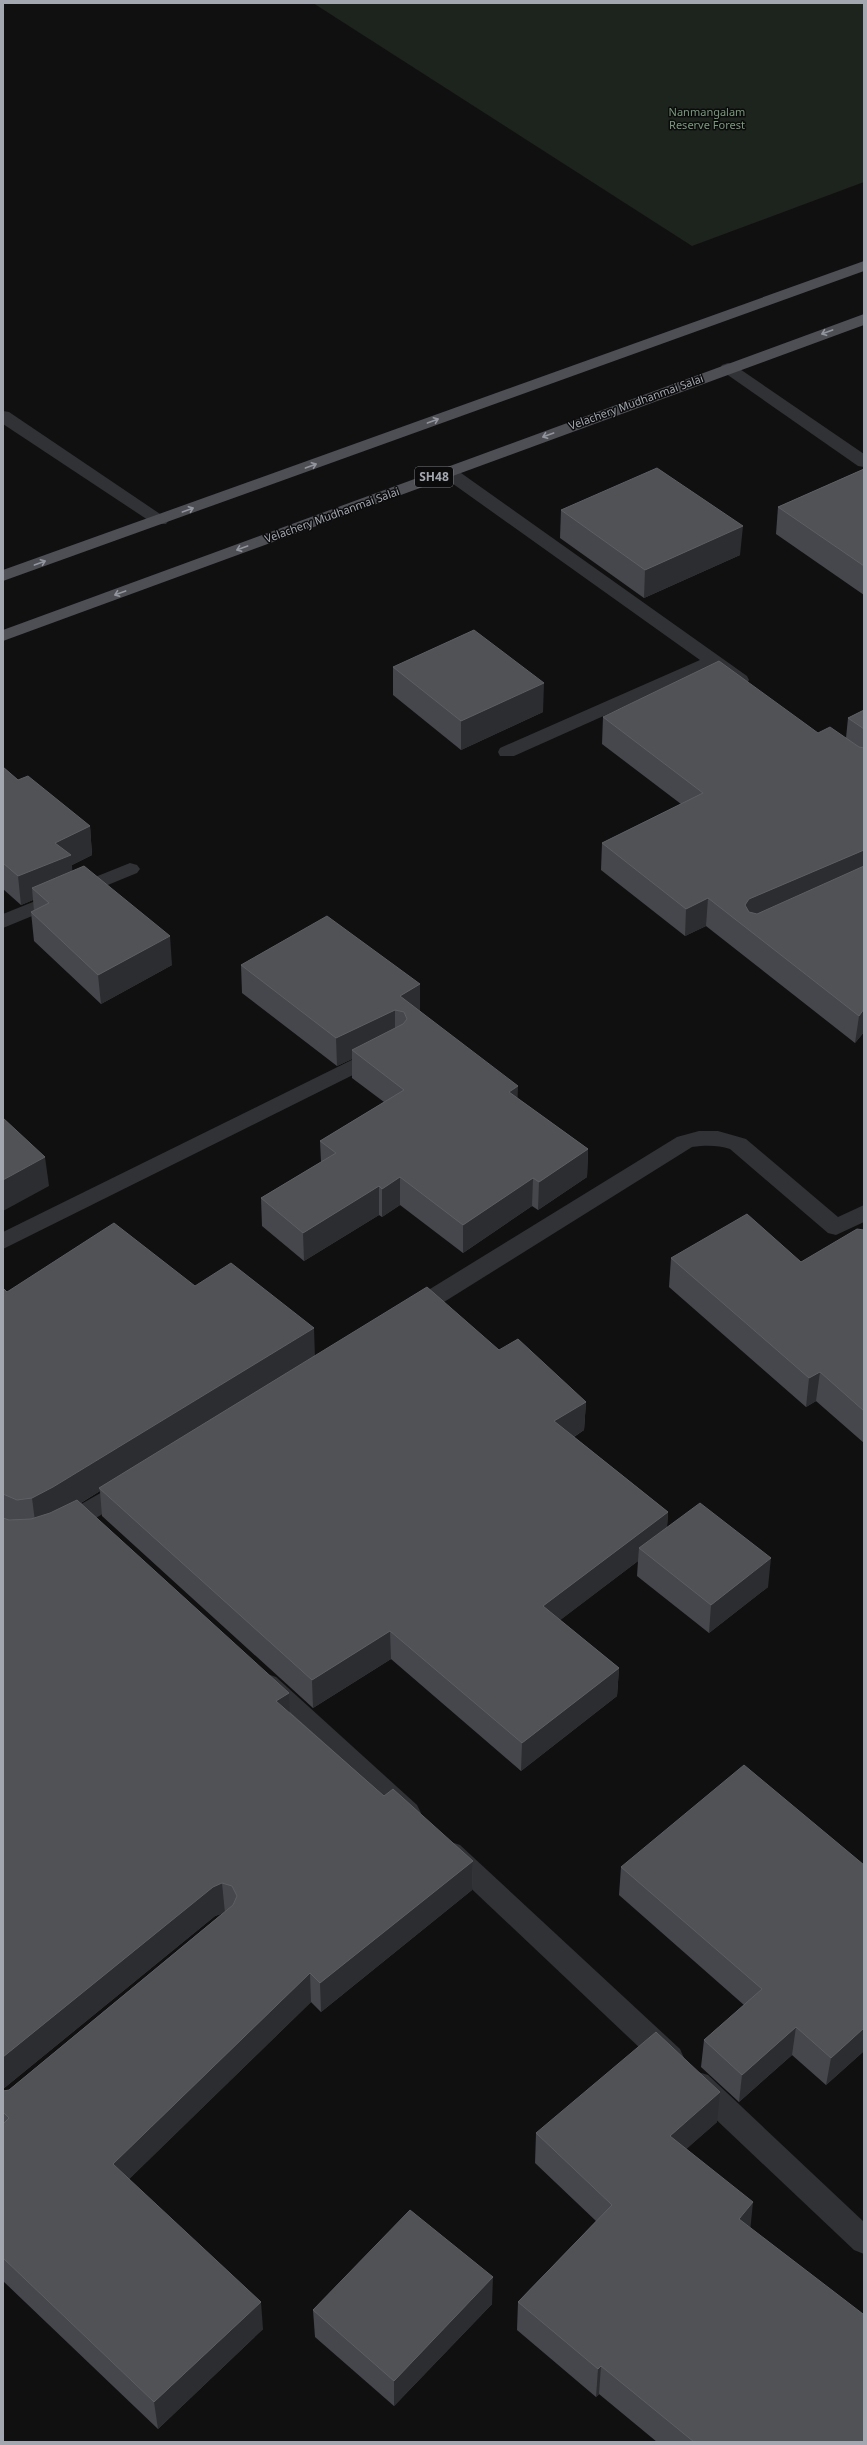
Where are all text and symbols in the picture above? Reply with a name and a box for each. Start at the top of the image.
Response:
park label: Nanmangalam Reserve Forest [669,104,745,132]
one-way arrow [821,329,834,336]
street label: Velachery Mudhanmai Salai [566,370,705,433]
one-way arrow [426,417,438,425]
one-way arrow [542,432,554,440]
one-way arrow [304,461,316,469]
road number: SH48 [415,467,453,487]
street label: Velachery Mudhanmai Salai [262,483,401,546]
one-way arrow [182,505,194,513]
one-way arrow [236,544,248,552]
one-way arrow [33,559,45,567]
one-way arrow [114,589,126,597]

